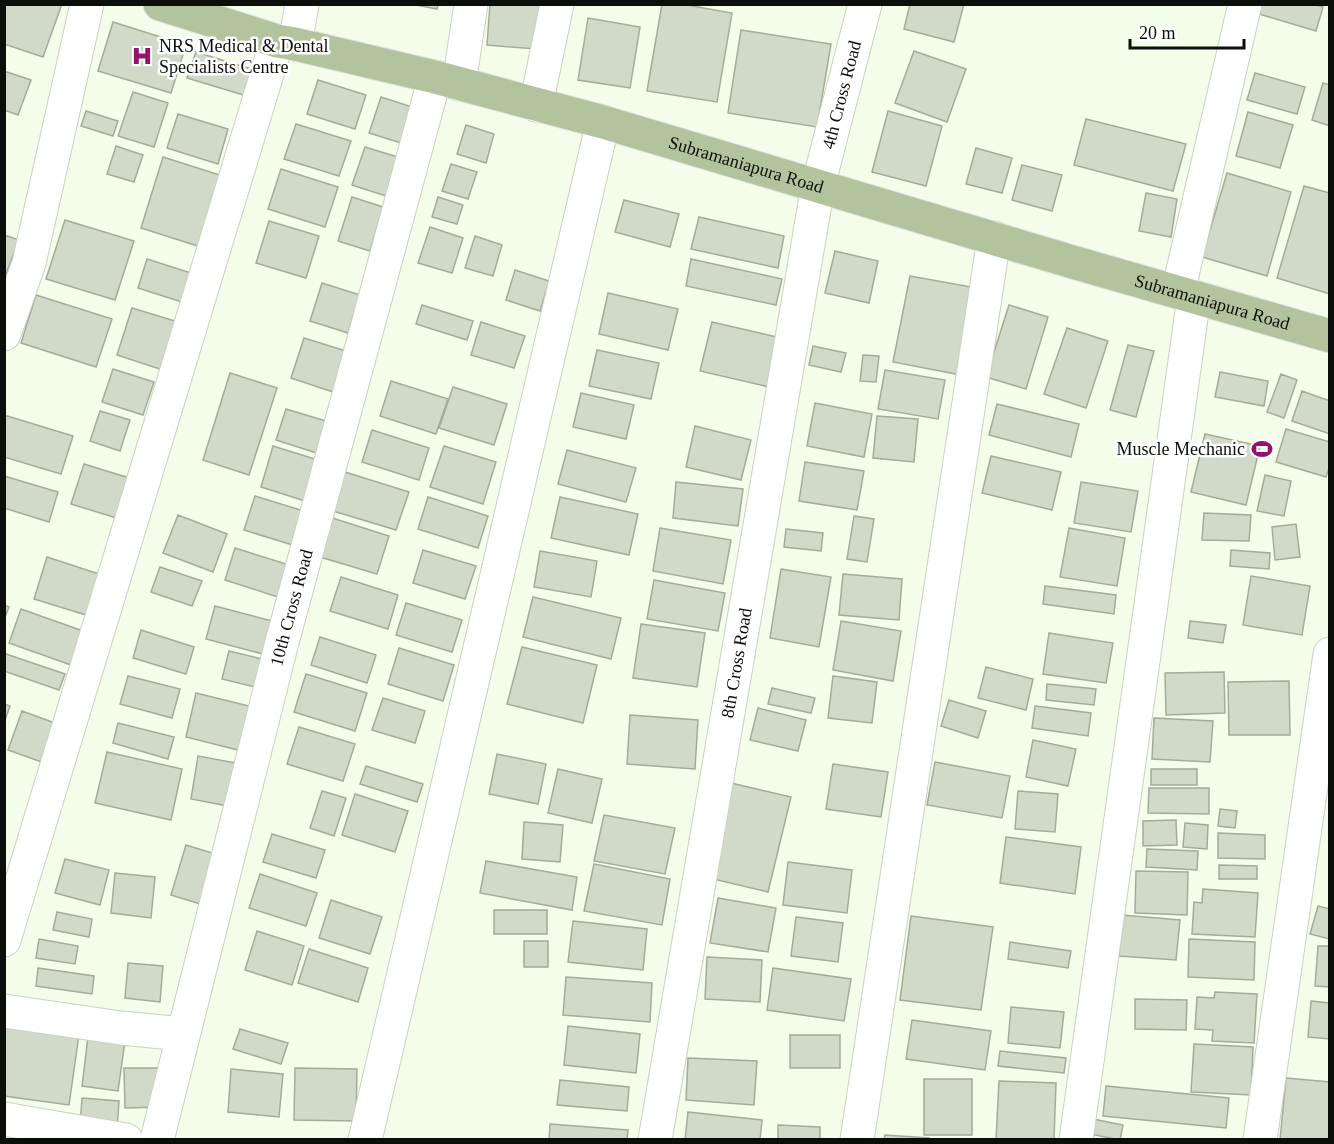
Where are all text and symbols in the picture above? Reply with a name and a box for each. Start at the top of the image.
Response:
scale bar [1130,12,1244,50]
text: 20 m [1139,23,1176,43]
place label: NRS Medical & Dental Specialists Centre [159,36,328,77]
street label: 4th Cross Road [818,39,865,151]
hospital icon: NRS Medical & Dental Specialists Centre [130,44,154,68]
street label: Subramaniapura Road [666,132,826,197]
street label: Subramaniapura Road [1132,270,1292,334]
sports icon: Muscle Mechanic [1250,437,1274,461]
place label: Muscle Mechanic [1117,439,1245,459]
street label: 10th Cross Road [266,547,317,668]
street label: 8th Cross Road [717,606,756,719]

